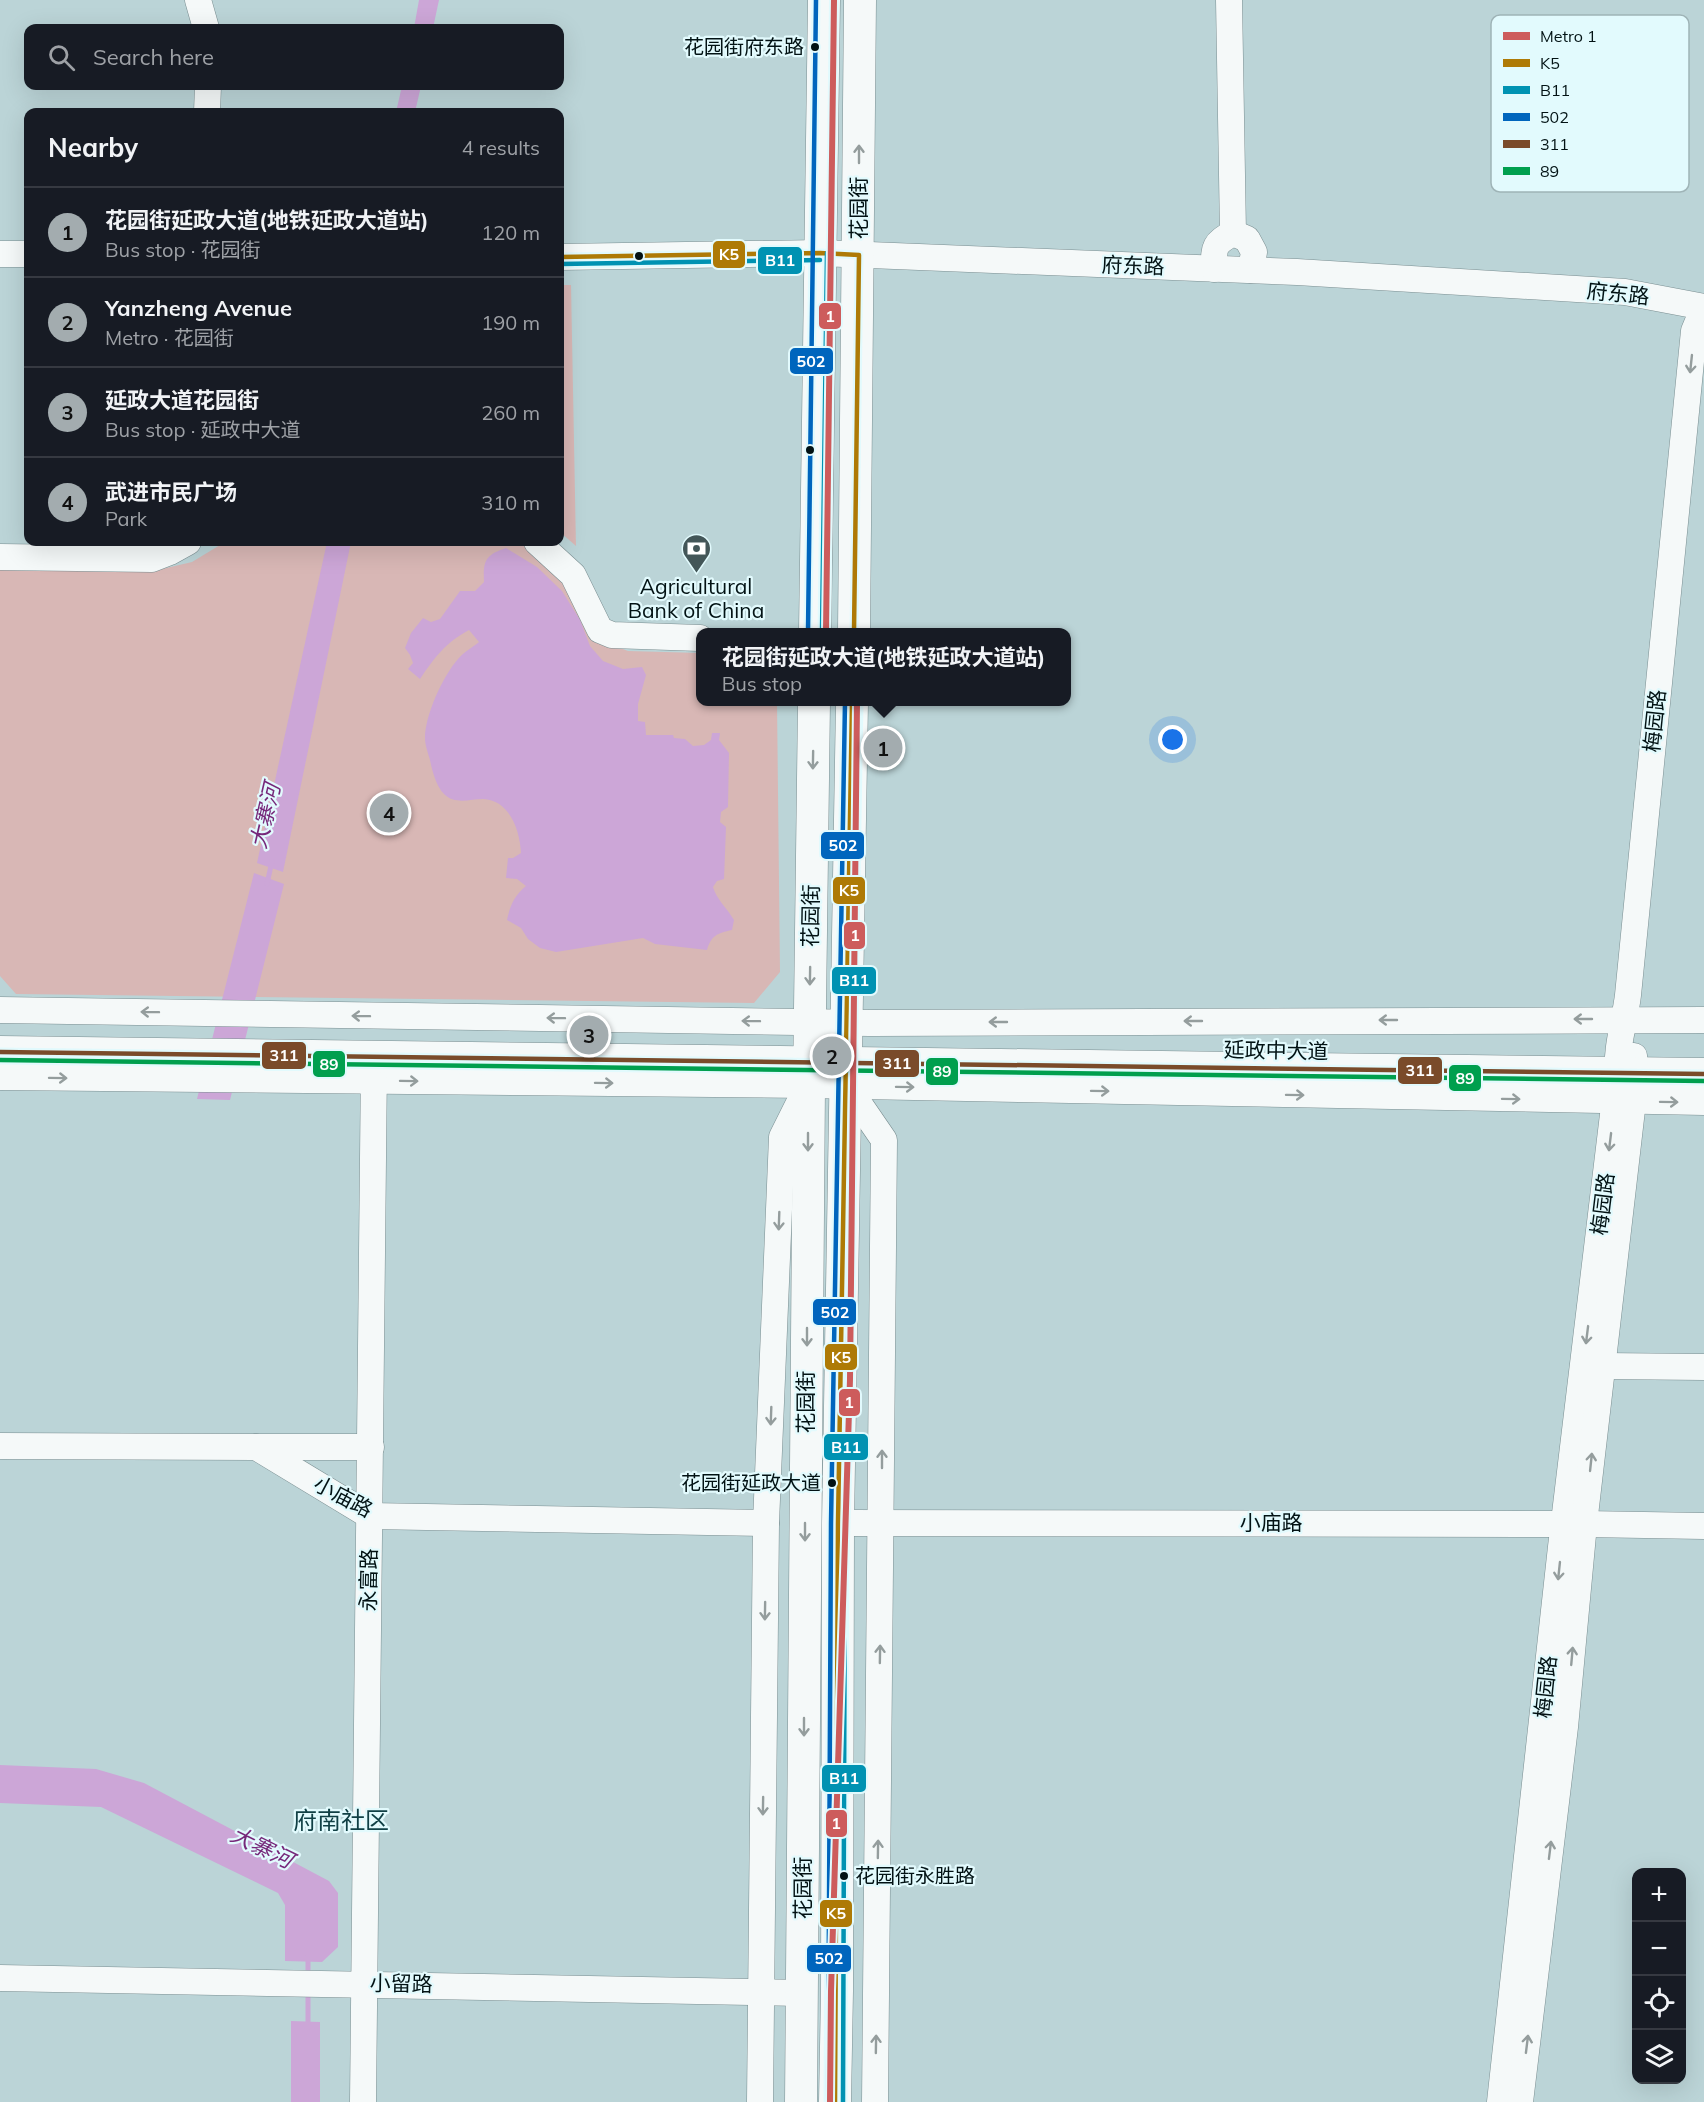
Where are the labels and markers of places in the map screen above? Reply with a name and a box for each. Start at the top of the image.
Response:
place label: 花园街府东路 [684,34,804,59]
marker: 花园街府东路 [809,41,821,53]
unlabelled marker [633,250,645,262]
unlabelled marker [804,444,816,456]
bank icon: Agricultural Bank of China [680,532,712,574]
place label: Agricultural Bank of China [628,573,764,623]
pin: 1 [864,726,902,771]
pin: 4 [370,790,408,836]
pin: 3 [570,1012,608,1058]
pin: 2 [812,1034,852,1078]
place label: 花园街延政大道 [681,1470,821,1495]
marker: 花园街延政大道 [826,1477,838,1489]
place label: 花园街永胜路 [855,1863,975,1888]
marker: 花园街永胜路 [838,1870,850,1882]

